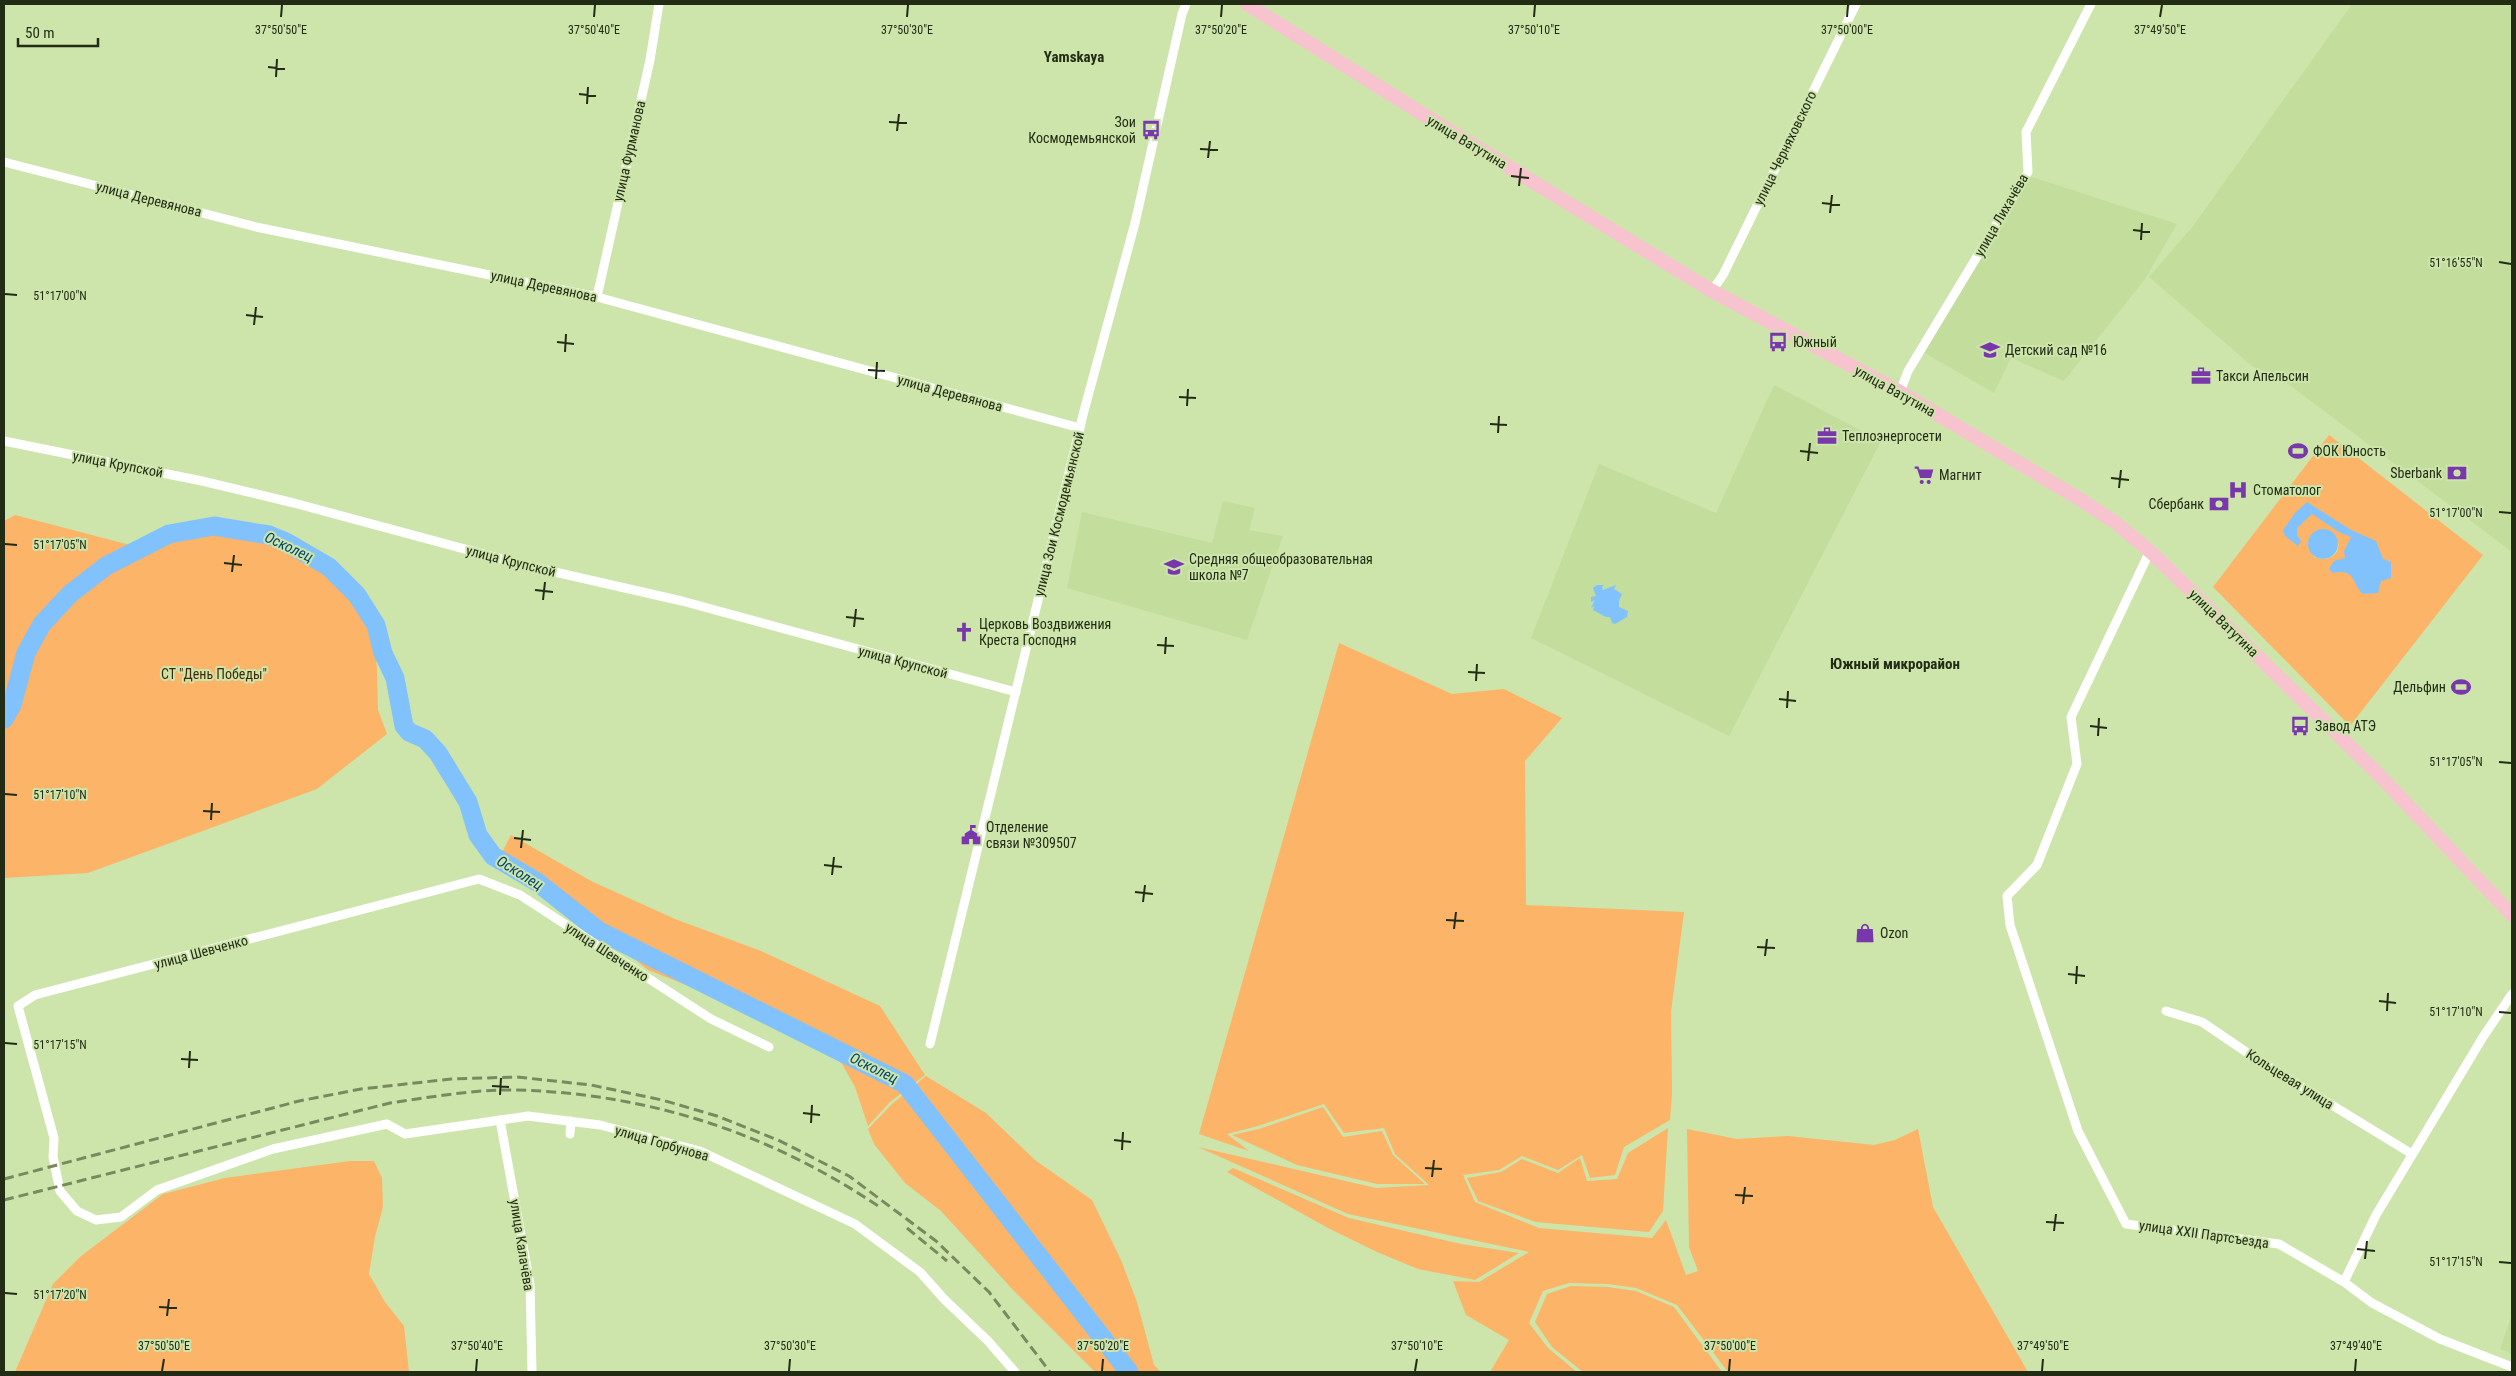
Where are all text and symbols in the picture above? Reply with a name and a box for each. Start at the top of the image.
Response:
scale bar [18,15,98,47]
text: 37°50'50"E [255,23,307,37]
text: 37°50'40"E [568,23,620,37]
text: 37°50'30"E [881,23,933,37]
text: 37°50'20"E [1195,23,1247,37]
text: 37°50'10"E [1508,23,1560,37]
text: 37°50'00"E [1821,23,1873,37]
text: 37°49'50"E [2134,23,2186,37]
text: 50 m [25,24,55,42]
district label: Yamskaya [1044,48,1104,66]
street label: улица Черняховского [1750,88,1820,208]
street label: улица Фурманова [610,99,648,203]
street label: улица Ватутина [1424,112,1510,172]
place label: Зои Космодемьянской [1028,114,1136,146]
bus stop icon: Зои Космодемьянской [1140,119,1162,141]
street label: улица Лихачёва [1971,171,2031,259]
street label: улица Деревянова [95,178,203,220]
text: 51°16'55"N [2429,256,2483,270]
street label: улица Деревянова [489,267,599,305]
text: 51°17'00"N [33,289,87,303]
bus stop icon: Южный [1767,331,1789,353]
place label: Южный [1793,334,1837,350]
school or university icon: Детский сад №16 [1979,339,2001,361]
place label: Детский сад №16 [2005,342,2107,358]
street label: улица Ватутина [1852,362,1938,420]
office icon: Такси Апельсин [2190,365,2212,387]
place label: Такси Апельсин [2216,368,2309,384]
street label: улица Деревянова [896,371,1004,415]
office icon: Теплоэнергосети [1816,425,1838,447]
place label: Теплоэнергосети [1842,428,1942,444]
street label: улица Зои Космодемьянской [1031,430,1087,598]
sports icon: ФОК Юность [2287,440,2309,462]
place label: ФОК Юность [2313,443,2386,459]
street label: улица Крупской [71,447,165,481]
bank icon: Sberbank [2446,462,2468,484]
supermarket icon: Магнит [1913,464,1935,486]
place label: Sberbank [2390,465,2443,481]
place label: Магнит [1939,467,1982,483]
hospital icon: Стоматолог [2227,479,2249,501]
place label: Стоматолог [2253,482,2321,498]
bank icon: Сбербанк [2208,493,2230,515]
place label: Сбербанк [2148,496,2204,512]
text: 51°17'00"N [2429,506,2483,520]
water label: Осколец [262,528,316,566]
text: 51°17'05"N [33,538,87,552]
street label: улица Крупской [465,542,557,580]
place label: Средняя общеобразовательная школа №7 [1189,551,1373,583]
school or university icon: Средняя общеобразовательная школа №7 [1163,556,1185,578]
street label: улица Ватутина [2186,586,2262,660]
place label: Церковь Воздвижения Креста Господня [979,616,1111,648]
church icon: Церковь Воздвижения Креста Господня [953,621,975,643]
street label: улица Крупской [857,642,949,682]
district label: Южный микрорайон [1830,655,1960,673]
park label: СТ "День Победы" [161,666,267,682]
sports icon: Дельфин [2450,676,2472,698]
place label: Дельфин [2393,679,2446,695]
bus stop icon: Завод АТЭ [2289,715,2311,737]
place label: Завод АТЭ [2315,718,2376,734]
text: 51°17'05"N [2429,755,2483,769]
text: 51°17'10"N [33,788,87,802]
place label: Отделение связи №309507 [986,819,1077,851]
public building icon: Отделение связи №309507 [960,824,982,846]
water label: Осколец [493,852,547,894]
street label: улица Шевченко [562,919,652,985]
shop icon: Ozon [1854,922,1876,944]
place label: Ozon [1880,925,1908,941]
street label: улица Шевченко [153,932,249,972]
text: 51°17'10"N [2429,1005,2483,1019]
text: 51°17'15"N [33,1038,87,1052]
street label: Кольцевая улица [2243,1046,2337,1112]
water label: Осколец [847,1049,901,1087]
street label: улица Горбунова [613,1122,711,1164]
street label: улица Калачёва [507,1198,537,1292]
street label: улица XXII Партсъезда [2138,1217,2270,1251]
text: 51°17'15"N [2429,1255,2483,1269]
text: 51°17'20"N [33,1288,87,1302]
text: 37°50'50"E [138,1339,190,1353]
text: 37°50'40"E [451,1339,503,1353]
text: 37°50'30"E [764,1339,816,1353]
text: 37°50'20"E [1077,1339,1129,1353]
text: 37°50'10"E [1391,1339,1443,1353]
text: 37°50'00"E [1704,1339,1756,1353]
text: 37°49'50"E [2017,1339,2069,1353]
text: 37°49'40"E [2330,1339,2382,1353]

